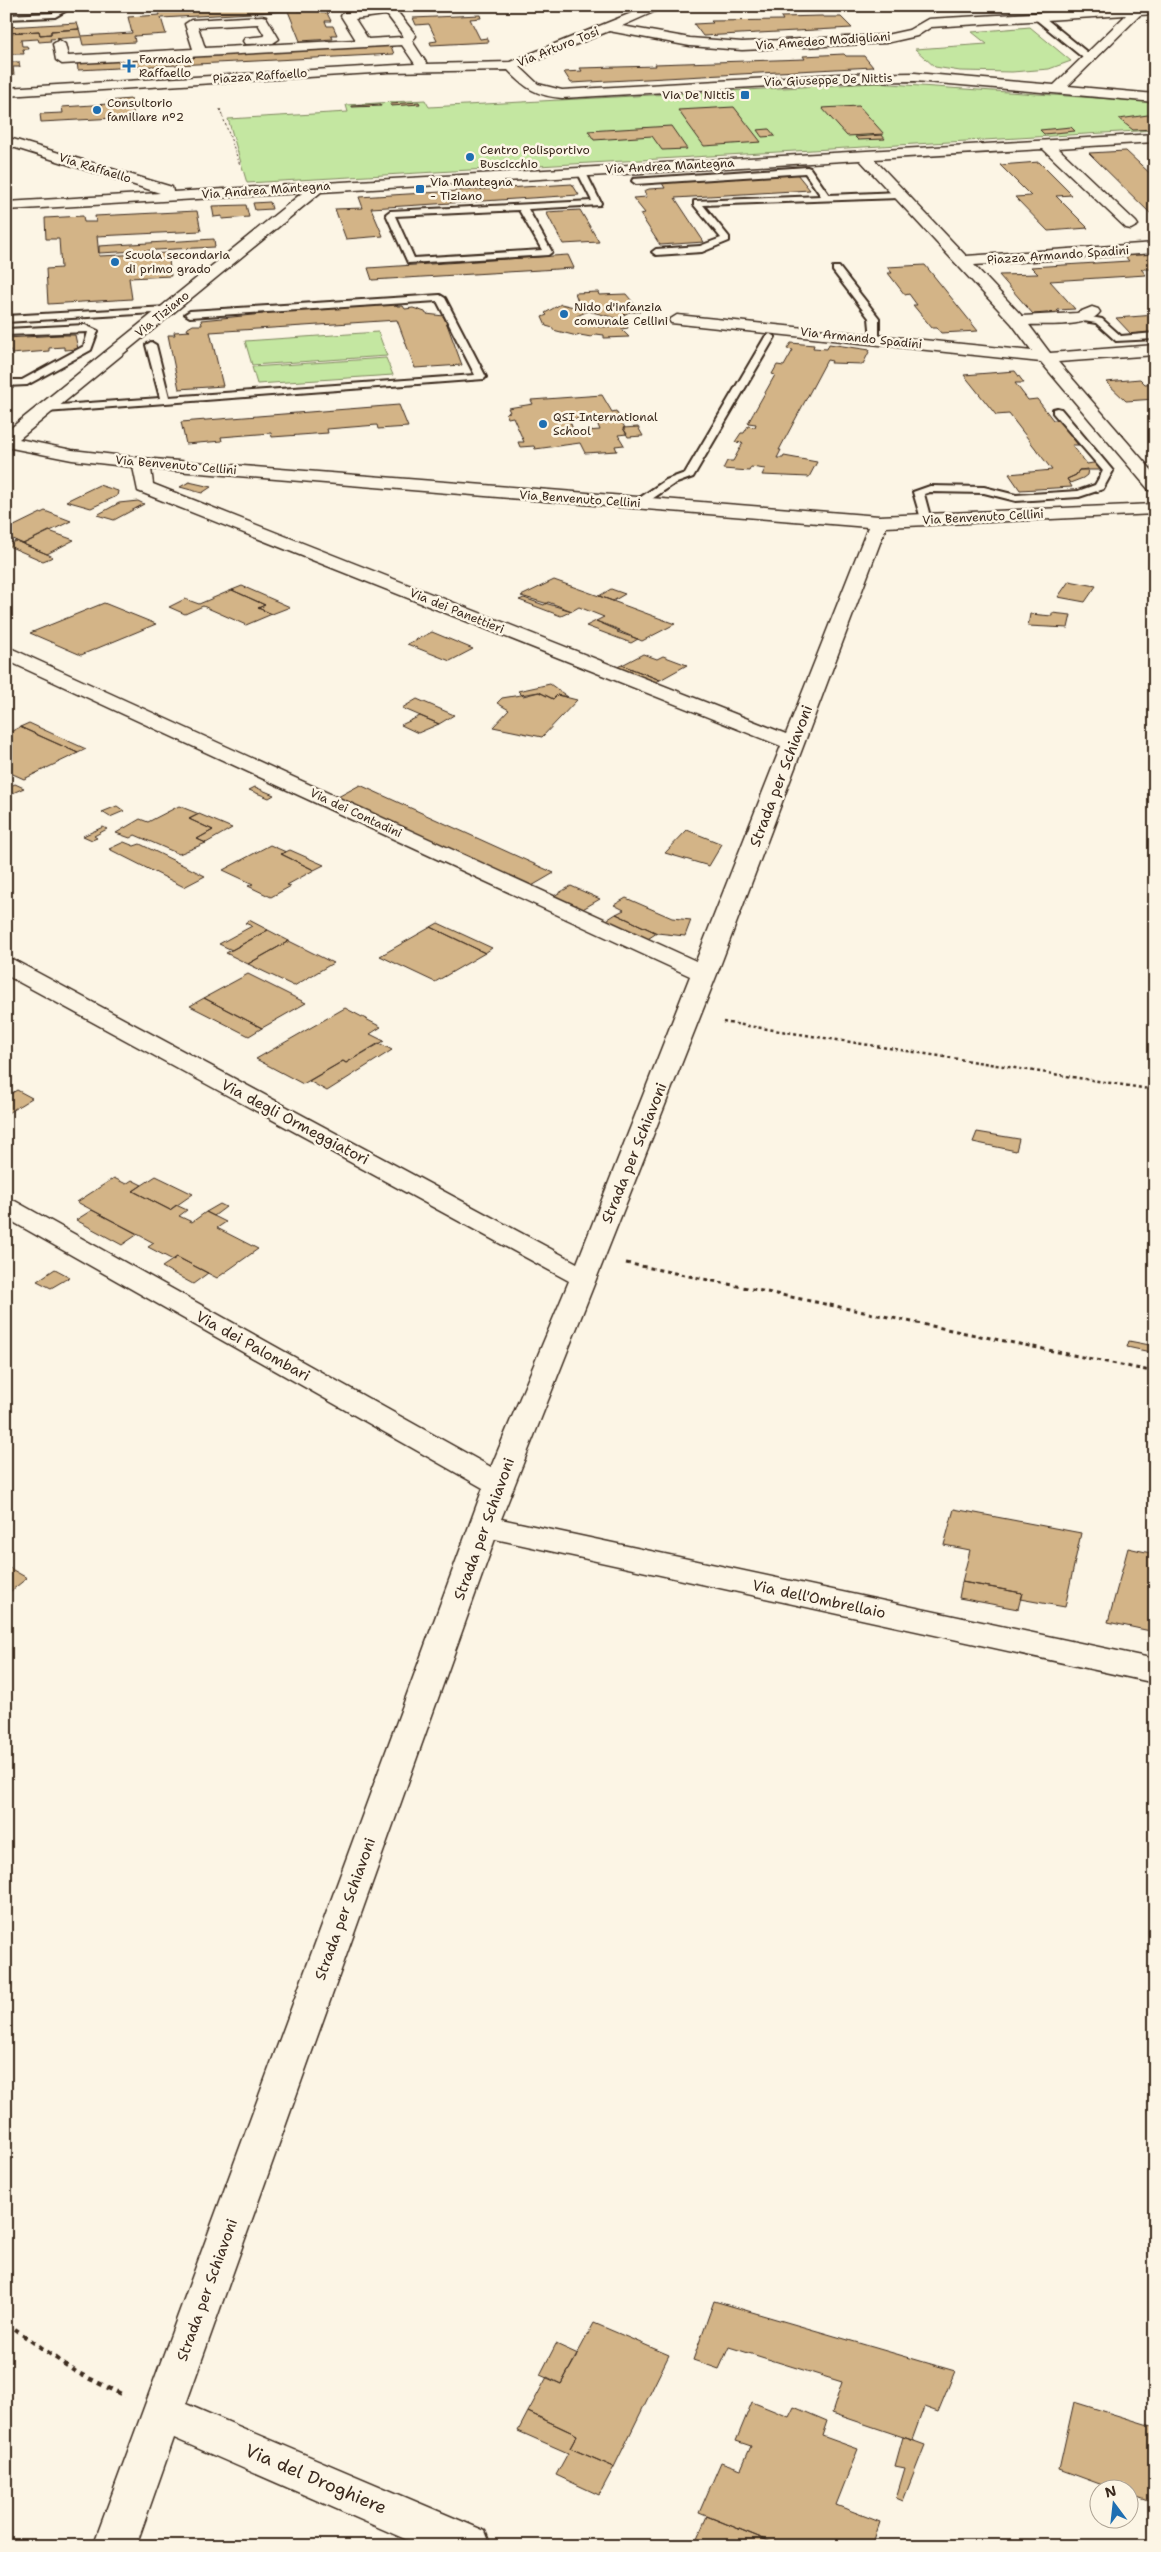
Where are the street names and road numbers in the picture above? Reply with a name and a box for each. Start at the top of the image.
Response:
street label: Via Arturo Tosi [515,23,601,71]
street label: Via Amedeo Modigliani [755,28,891,54]
street label: Piazza Raffaello [212,65,308,87]
street label: Via Giuseppe De Nittis [763,70,893,90]
street label: Via Raffaello [57,149,133,187]
street label: Via Andrea Mantegna [605,155,736,177]
street label: Via Andrea Mantegna [201,177,332,202]
street label: Piazza Armando Spadini [986,242,1130,268]
street label: Via Tiziano [132,287,192,341]
street label: Via Armando Spadini [799,324,923,352]
street label: Via Benvenuto Cellini [115,452,237,478]
street label: Via Benvenuto Cellini [519,487,641,511]
street label: Via Benvenuto Cellini [922,506,1044,528]
street label: Via dei Panettieri [407,585,507,637]
street label: Strada per Schiavoni [745,702,817,850]
street label: Via dei Contadini [307,785,405,841]
street label: Via degli Ormeggiatori [218,1074,372,1170]
street label: Strada per Schiavoni [597,1080,671,1226]
street label: Via dei Palombari [192,1306,314,1386]
street label: Strada per Schiavoni [449,1455,519,1603]
street label: Via dell'Ombrellaio [750,1575,888,1623]
street label: Strada per Schiavoni [310,1835,380,1983]
street label: Strada per Schiavoni [172,2216,242,2364]
street label: Via del Droghiere [241,2438,391,2520]

